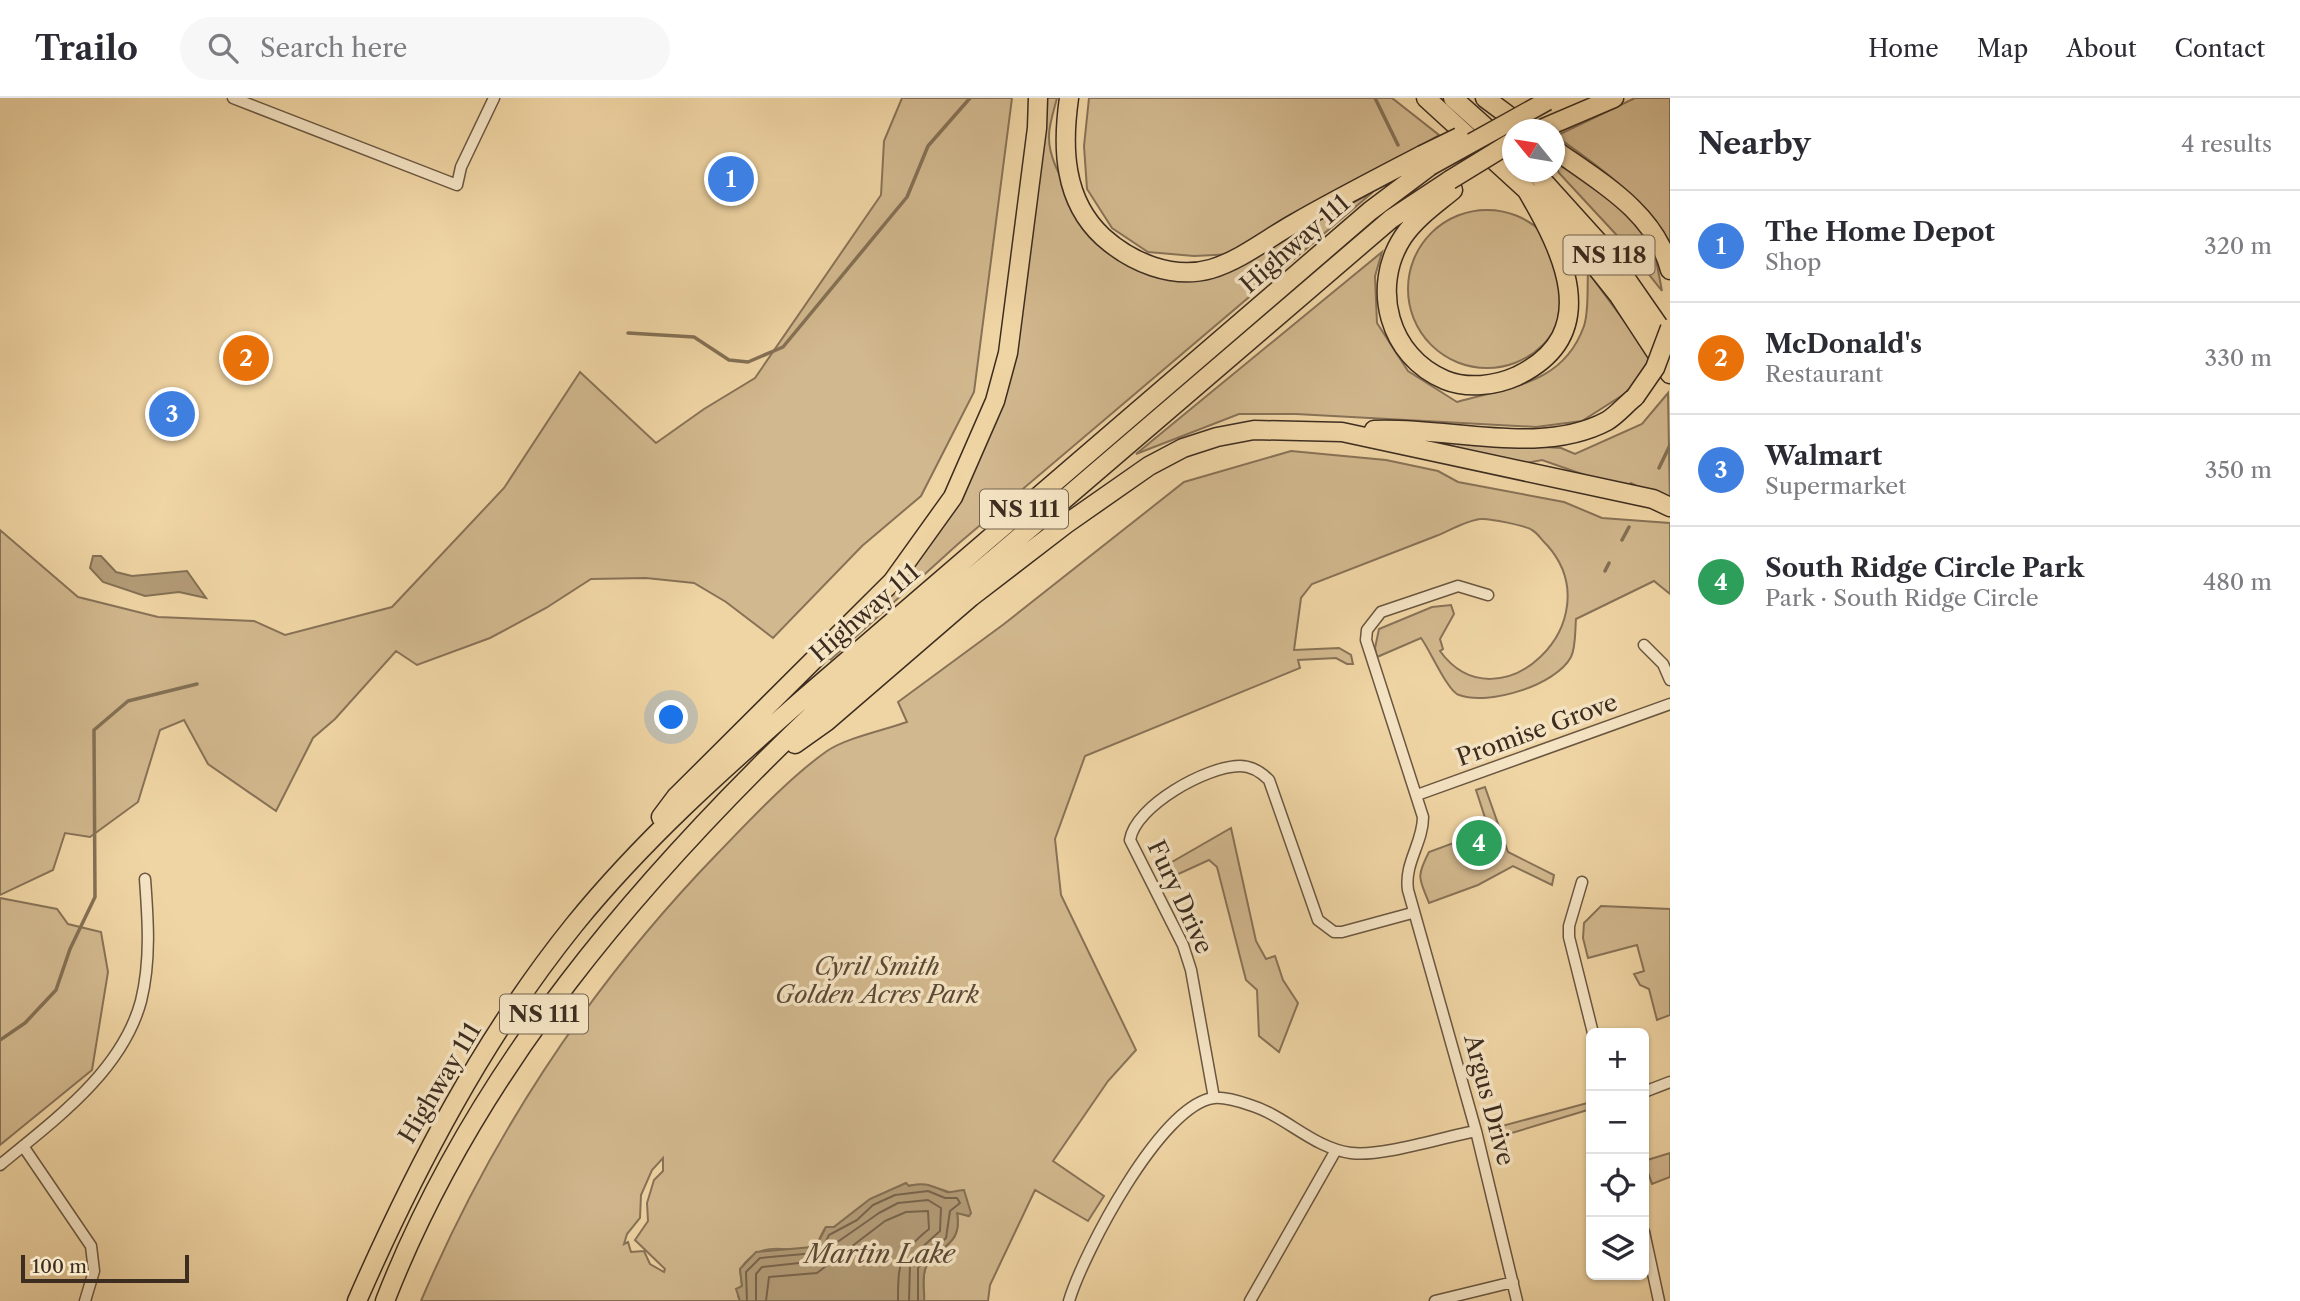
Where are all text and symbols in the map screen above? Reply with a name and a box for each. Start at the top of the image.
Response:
search box [180,17,670,80]
text: Trailo [35,28,138,69]
icon: search [204,29,242,67]
text: Search here [260,32,407,64]
text: Home [1868,34,1939,63]
text: Map [1977,34,2028,63]
text: About [2066,34,2137,63]
text: Contact [2175,34,2265,63]
north arrow [1502,119,1565,182]
text: Nearby [1698,125,1811,162]
text: 4 results [2181,130,2272,158]
pin: 1 [708,153,754,205]
street label: Highway 111 [1234,188,1355,299]
text: The Home Depot [1765,216,1995,248]
text: 1 [1716,232,1726,260]
text: 320 m [2204,232,2272,260]
road number: NS 118 [1564,236,1654,274]
text: Shop [1765,248,1821,276]
text: McDonald's [1765,328,1922,360]
pin: 2 [223,332,269,384]
text: 2 [1714,344,1728,372]
text: 330 m [2205,344,2272,372]
text: Restaurant [1765,360,1883,388]
pin: 3 [149,388,195,440]
text: Walmart [1765,440,1882,472]
text: 3 [1715,456,1728,484]
text: 350 m [2205,456,2272,484]
text: Supermarket [1765,472,1906,500]
road number: NS 111 [980,490,1068,528]
text: South Ridge Circle Park [1765,552,2084,584]
street label: Highway 111 [804,557,925,668]
text: 4 [1714,568,1728,596]
text: 480 m [2203,568,2272,596]
text: Park · South Ridge Circle [1765,584,2039,612]
street label: Promise Grove [1452,687,1621,772]
your location [654,700,688,734]
pin: 4 [1456,817,1502,869]
street label: Fury Drive [1142,835,1219,958]
park label: Cyril Smith Golden Acres Park [775,952,979,1009]
road number: NS 111 [500,995,588,1034]
street label: Highway 111 [392,1017,487,1148]
map controls [1586,1028,1649,1280]
button: + [1586,1028,1649,1091]
street label: Argus Drive [1458,1030,1521,1169]
button: − [1586,1091,1649,1154]
button: locate [1586,1154,1649,1217]
button: layers [1586,1217,1649,1280]
water label: Martin Lake [802,1238,956,1270]
scale bar [21,1252,189,1284]
text: 100 m [32,1255,87,1278]

